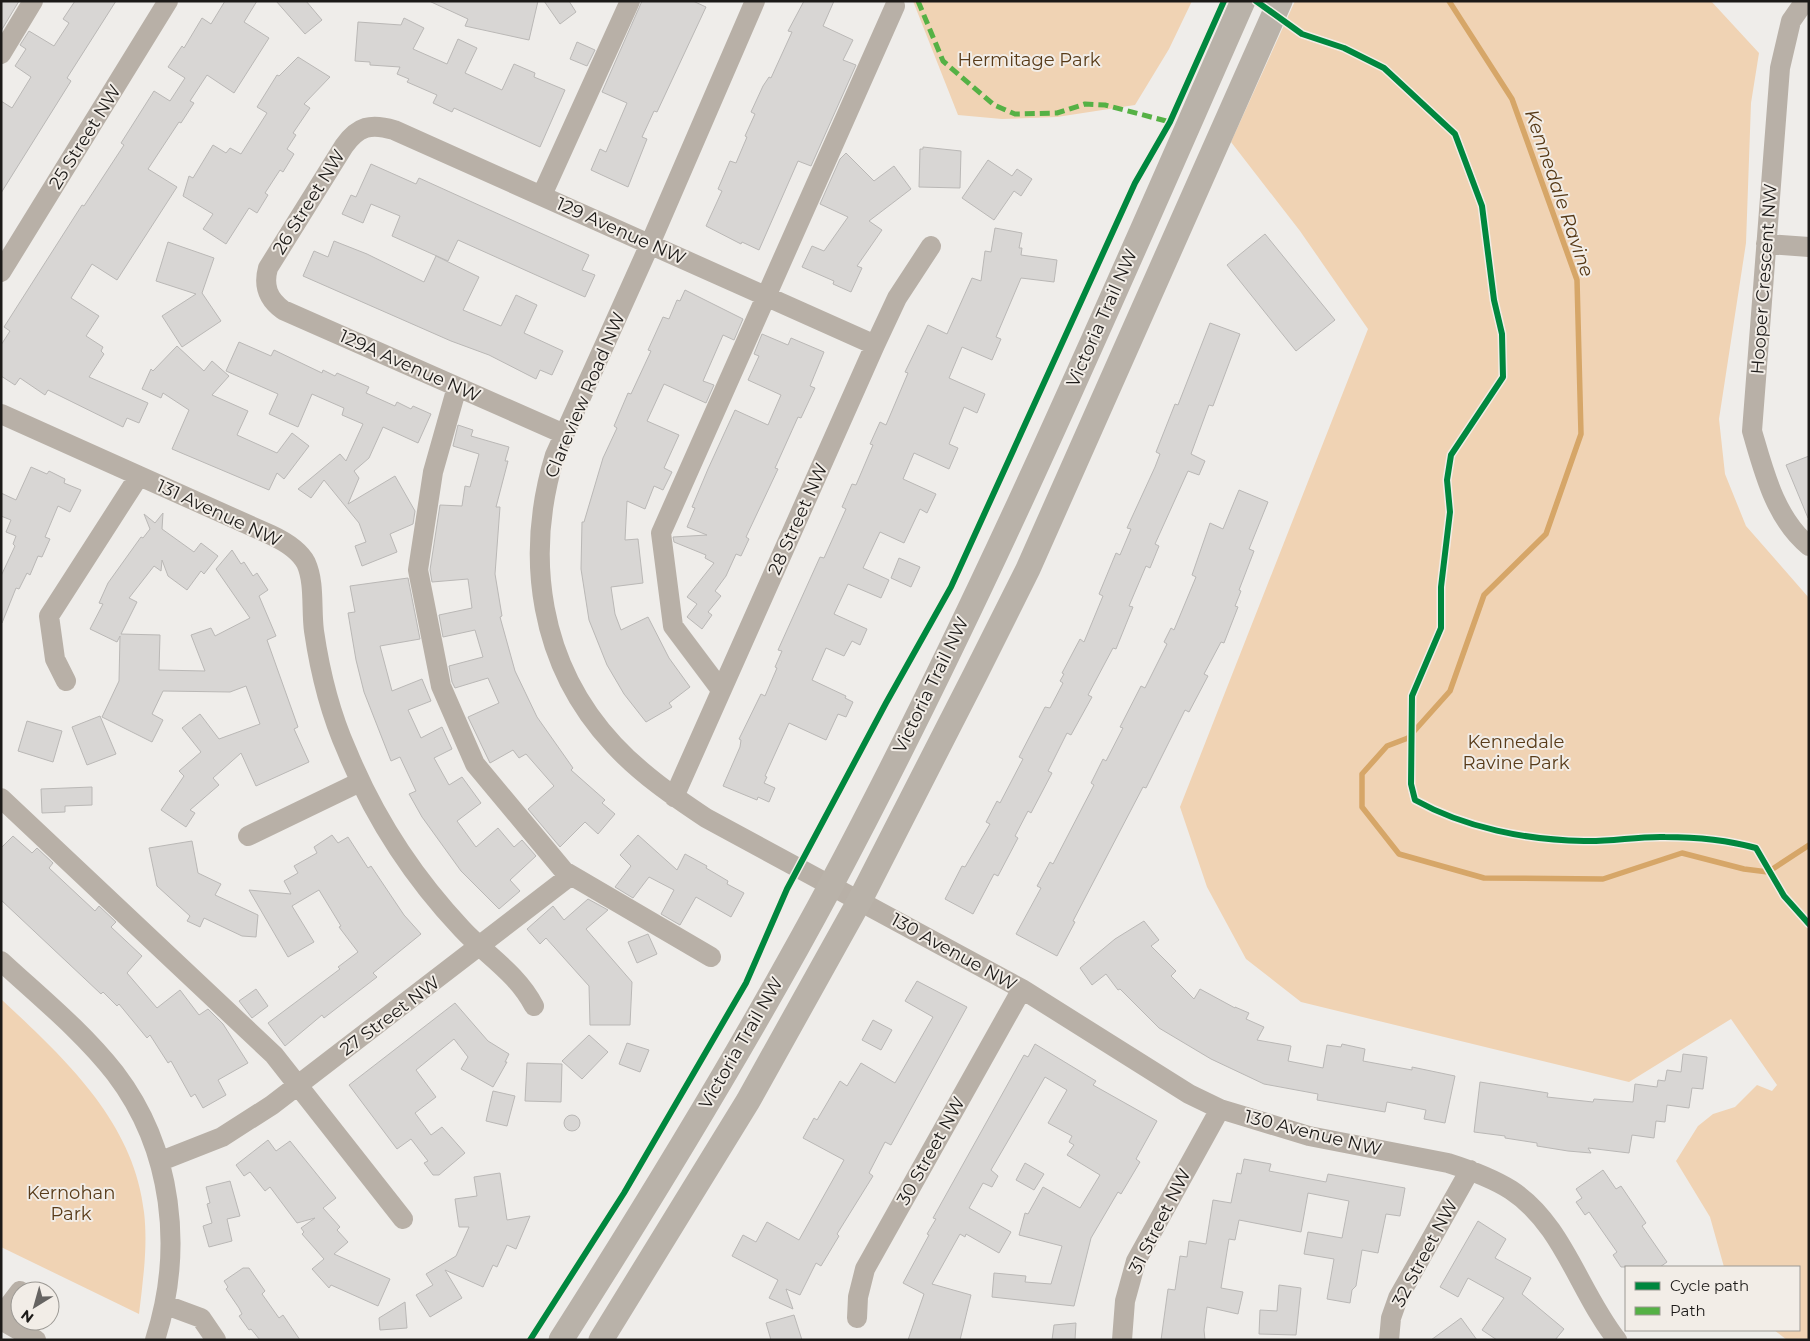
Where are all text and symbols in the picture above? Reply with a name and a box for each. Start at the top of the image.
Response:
park label: Hermitage Park [958,49,1101,71]
street label: 25 Street NW [44,81,126,193]
water label: Kennedale Ravine [1520,107,1599,280]
street label: 26 Street NW [268,146,350,258]
street label: Hooper Crescent NW [1746,183,1782,375]
street label: 129 Avenue NW [553,193,689,269]
street label: Victoria Trail NW [1062,246,1142,390]
street label: Clareview Road NW [540,309,630,481]
street label: 129A Avenue NW [336,325,484,407]
street label: 28 Street NW [764,460,832,578]
street label: 131 Avenue NW [153,475,285,551]
street label: Victoria Trail NW [888,613,974,757]
park label: Kennedale Ravine Park [1463,731,1570,774]
street label: 130 Avenue NW [887,908,1021,996]
street label: 27 Street NW [336,971,444,1061]
street label: Victoria Trail NW [694,973,788,1113]
street label: 30 Street NW [892,1093,970,1209]
street label: 130 Avenue NW [1242,1105,1384,1161]
street label: 31 Street NW [1124,1165,1196,1277]
park label: Kernohan Park [27,1182,115,1225]
street label: 32 Street NW [1387,1196,1463,1310]
legend [1625,1266,1800,1331]
text: Cycle path [1670,1276,1749,1295]
north arrow [10,1281,60,1331]
text: Path [1670,1301,1706,1320]
text: N [17,1306,37,1327]

